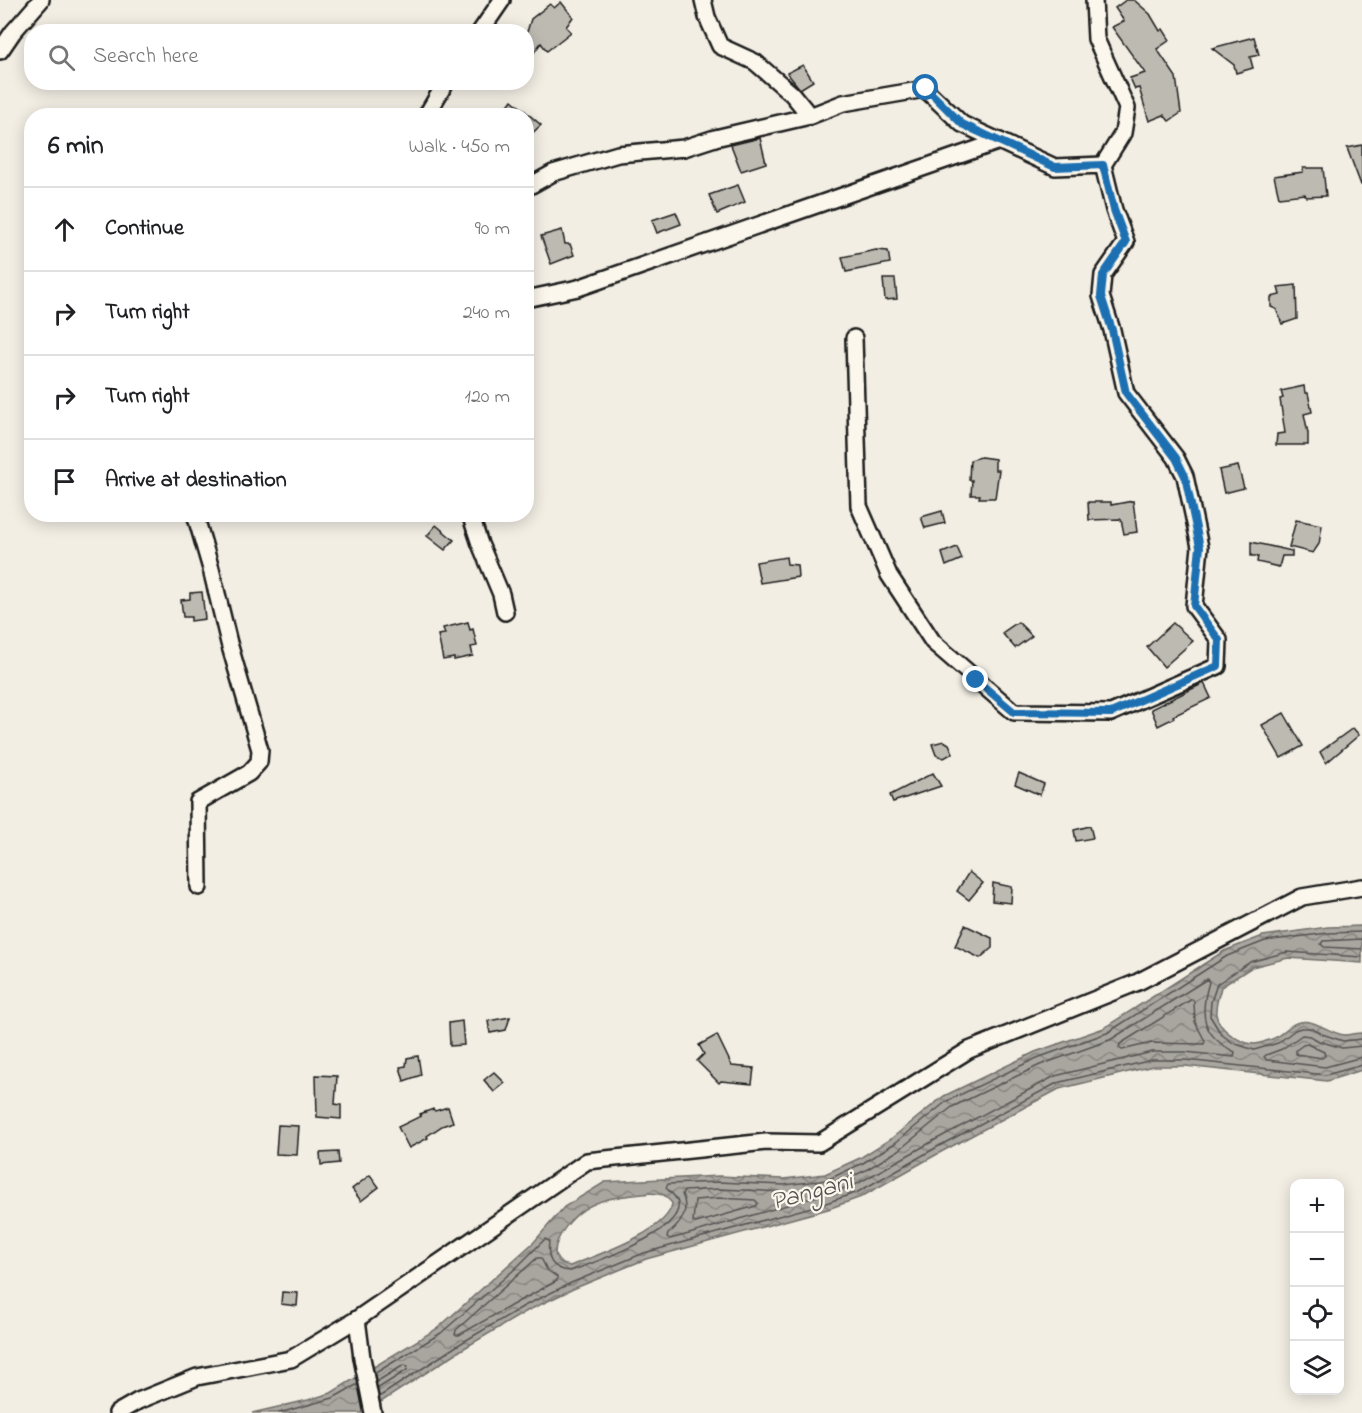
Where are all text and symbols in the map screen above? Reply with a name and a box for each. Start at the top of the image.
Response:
search box [24,24,534,90]
icon: search [45,41,78,74]
text: Search here [93,41,198,73]
route start [912,74,938,100]
text: 6 min [48,128,104,166]
text: Walk · 450 m [408,133,510,162]
icon: ahead [48,213,81,246]
text: Continue [105,213,184,245]
text: 90 m [475,215,510,244]
icon: right [48,297,81,330]
text: Turn right [105,297,190,329]
text: 240 m [463,299,510,328]
icon: right [48,381,81,414]
text: Turn right [105,381,190,413]
text: 120 m [465,383,510,412]
icon: arrive [48,465,81,498]
text: Arrive at destination [105,465,287,497]
route end [962,666,988,692]
water label: Pangani [767,1163,860,1222]
map controls [1290,1179,1344,1395]
button: + [1290,1179,1344,1233]
button: − [1290,1233,1344,1287]
button: locate [1290,1287,1344,1341]
button: layers [1290,1341,1344,1395]

